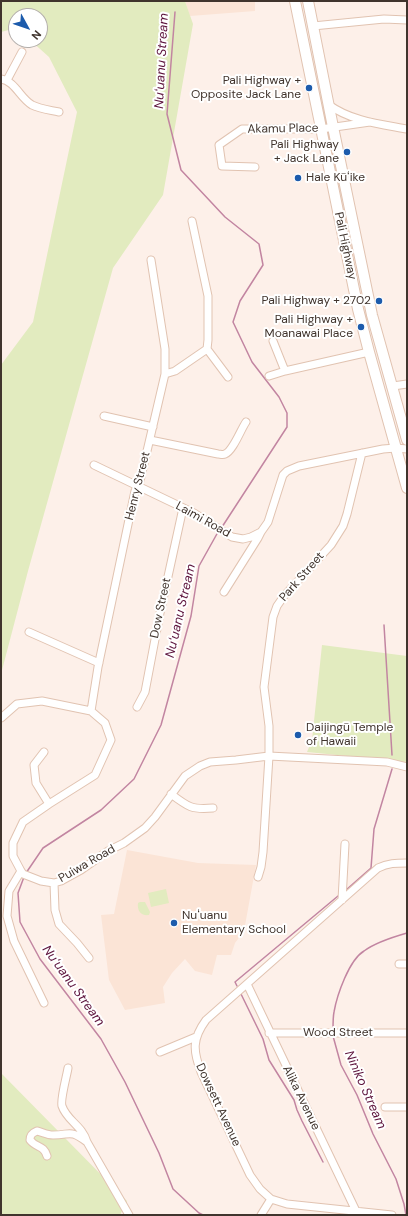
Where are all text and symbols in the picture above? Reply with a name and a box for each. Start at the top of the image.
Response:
north arrow [8,8,48,48]
water label: Nuʻuanu Stream [152,13,172,109]
text: N [28,27,44,43]
place label: Pali Highway + Opposite Jack Lane [191,74,301,102]
marker: Pali Highway + Opposite Jack Lane [304,83,314,93]
street label: Akamu Place [247,121,319,137]
place label: Pali Highway + Jack Lane [270,138,339,166]
marker: Pali Highway + Jack Lane [342,147,352,157]
place label: Hale Kūʻike [306,171,365,185]
marker: Hale Kūʻike [293,173,303,183]
street label: Pali Highway [331,211,359,281]
place label: Pali Highway + 2702 [262,294,371,308]
marker: Pali Highway + 2702 [374,296,384,306]
place label: Pali Highway + Moanawai Place [265,313,353,341]
marker: Pali Highway + Moanawai Place [356,322,366,332]
street label: Henry Street [123,450,153,522]
street label: Laimi Road [173,499,233,541]
street label: Park Street [277,549,327,605]
water label: Nuʻuanu Stream [163,563,199,659]
street label: Dow Street [148,576,174,640]
place label: Daijingū Temple of Hawaii [306,721,393,749]
marker: Daijingū Temple of Hawaii [293,730,303,740]
street label: Puiwa Road [56,842,118,886]
place label: Nuʻuanu Elementary School [182,909,286,937]
marker: Nuʻuanu Elementary School [169,918,179,928]
water label: Nuʻuanu Stream [39,943,107,1029]
street label: Wood Street [303,1026,373,1040]
water label: Niniko Stream [341,1049,389,1131]
street label: Dowsett Avenue [192,1061,244,1149]
street label: Alika Avenue [279,1063,323,1133]

